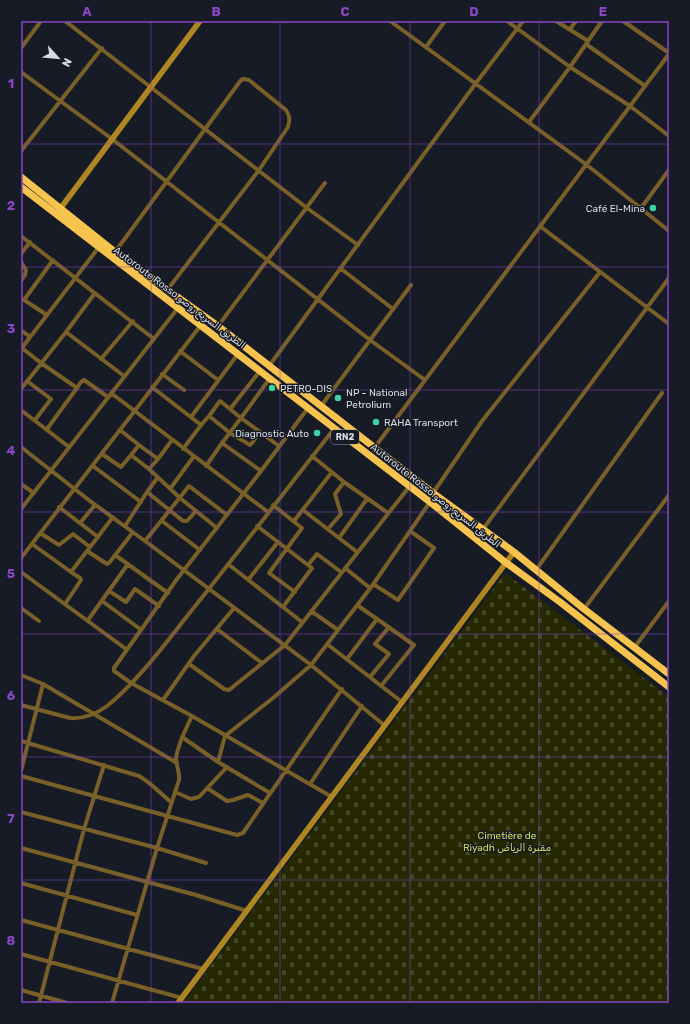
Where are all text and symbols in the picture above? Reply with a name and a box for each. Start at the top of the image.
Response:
text: A [82,4,92,19]
text: B [211,4,221,19]
text: C [340,4,350,19]
text: D [469,4,479,19]
text: E [599,4,607,19]
north arrow [38,38,78,78]
text: N [59,56,74,69]
text: 1 [8,76,14,91]
text: 2 [7,198,15,213]
place label: Café El-Mina [586,203,645,215]
marker: Café El-Mina [648,203,658,213]
street label: Autoroute Rosso الطريق السريع روصو [110,244,248,352]
text: 3 [7,321,16,336]
marker: PETRO-DIS [267,383,277,393]
place label: PETRO-DIS [280,383,332,395]
place label: NP - National Petrolium [346,387,407,411]
marker: NP - National Petrolium [333,393,343,403]
marker: RAHA Transport [371,417,381,427]
place label: RAHA Transport [384,417,458,429]
place label: Diagnostic Auto [235,428,309,440]
marker: Diagnostic Auto [312,428,322,438]
road number: RN2 [331,430,359,444]
street label: Autoroute Rosso الطريق السريع روصو [367,441,503,551]
text: 4 [7,443,16,458]
text: 5 [7,566,15,581]
text: 6 [7,688,16,703]
text: 7 [7,811,15,826]
park label: Cimetière de Riyadh مقبرة الرياض [463,830,551,854]
text: 8 [7,933,16,948]

